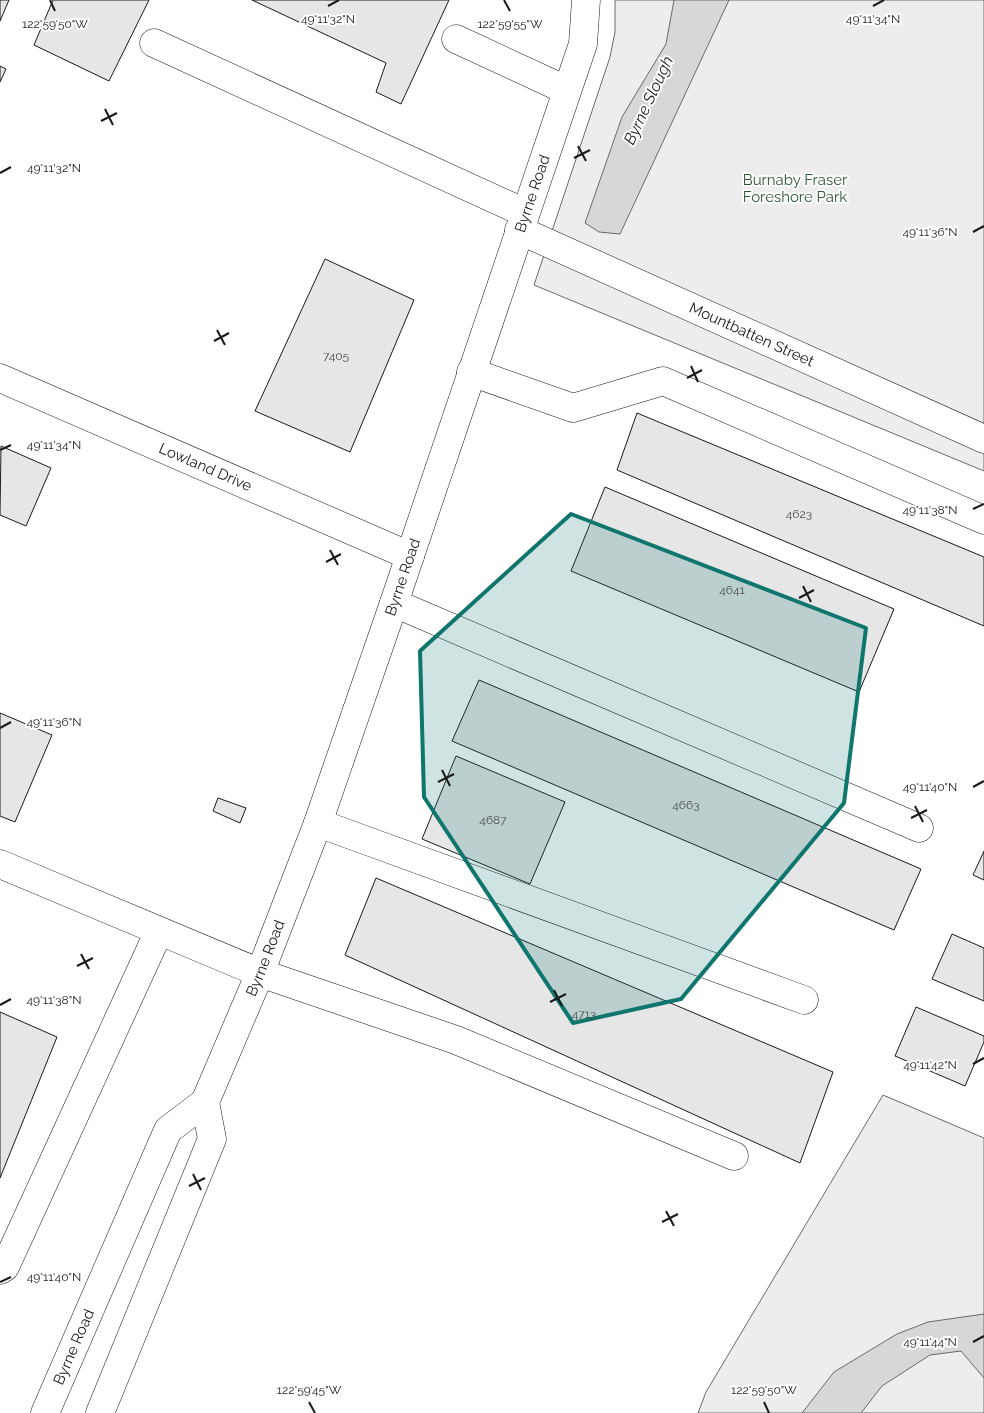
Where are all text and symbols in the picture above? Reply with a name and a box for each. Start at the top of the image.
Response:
text: 49°11'32"N [301,12,355,26]
text: 49°11'34"N [846,12,900,26]
text: 122°59'50"W [22,17,88,31]
text: 122°59'55"W [477,17,543,31]
water label: Byrne Slough [620,53,677,147]
street label: Byrne Road [511,152,554,235]
text: 49°11'32"N [27,161,81,175]
park label: Burnaby Fraser Foreshore Park [743,171,848,206]
text: 49°11'36"N [902,225,958,239]
street label: Mountbatten Street [686,299,817,370]
house number: 7405 [323,349,350,363]
text: 49°11'34"N [27,438,81,452]
street label: Lowland Drive [156,439,255,495]
text: 49°11'38"N [903,503,957,517]
house number: 4623 [786,507,812,521]
street label: Byrne Road [381,536,424,618]
house number: 4641 [719,583,745,597]
text: 49°11'36"N [26,715,82,729]
text: 49°11'40"N [903,780,957,794]
house number: 4663 [672,798,700,812]
house number: 4687 [479,813,507,827]
street label: Byrne Road [242,917,289,999]
text: 49°11'38"N [27,993,81,1007]
house number: 4713 [572,1007,596,1021]
text: 49°11'42"N [903,1058,957,1072]
text: 49°11'40"N [27,1270,81,1284]
street label: Byrne Road [49,1306,98,1388]
text: 49°11'44"N [903,1335,957,1349]
text: 122°59'45"W [277,1383,342,1397]
text: 122°59'50"W [731,1383,797,1397]

